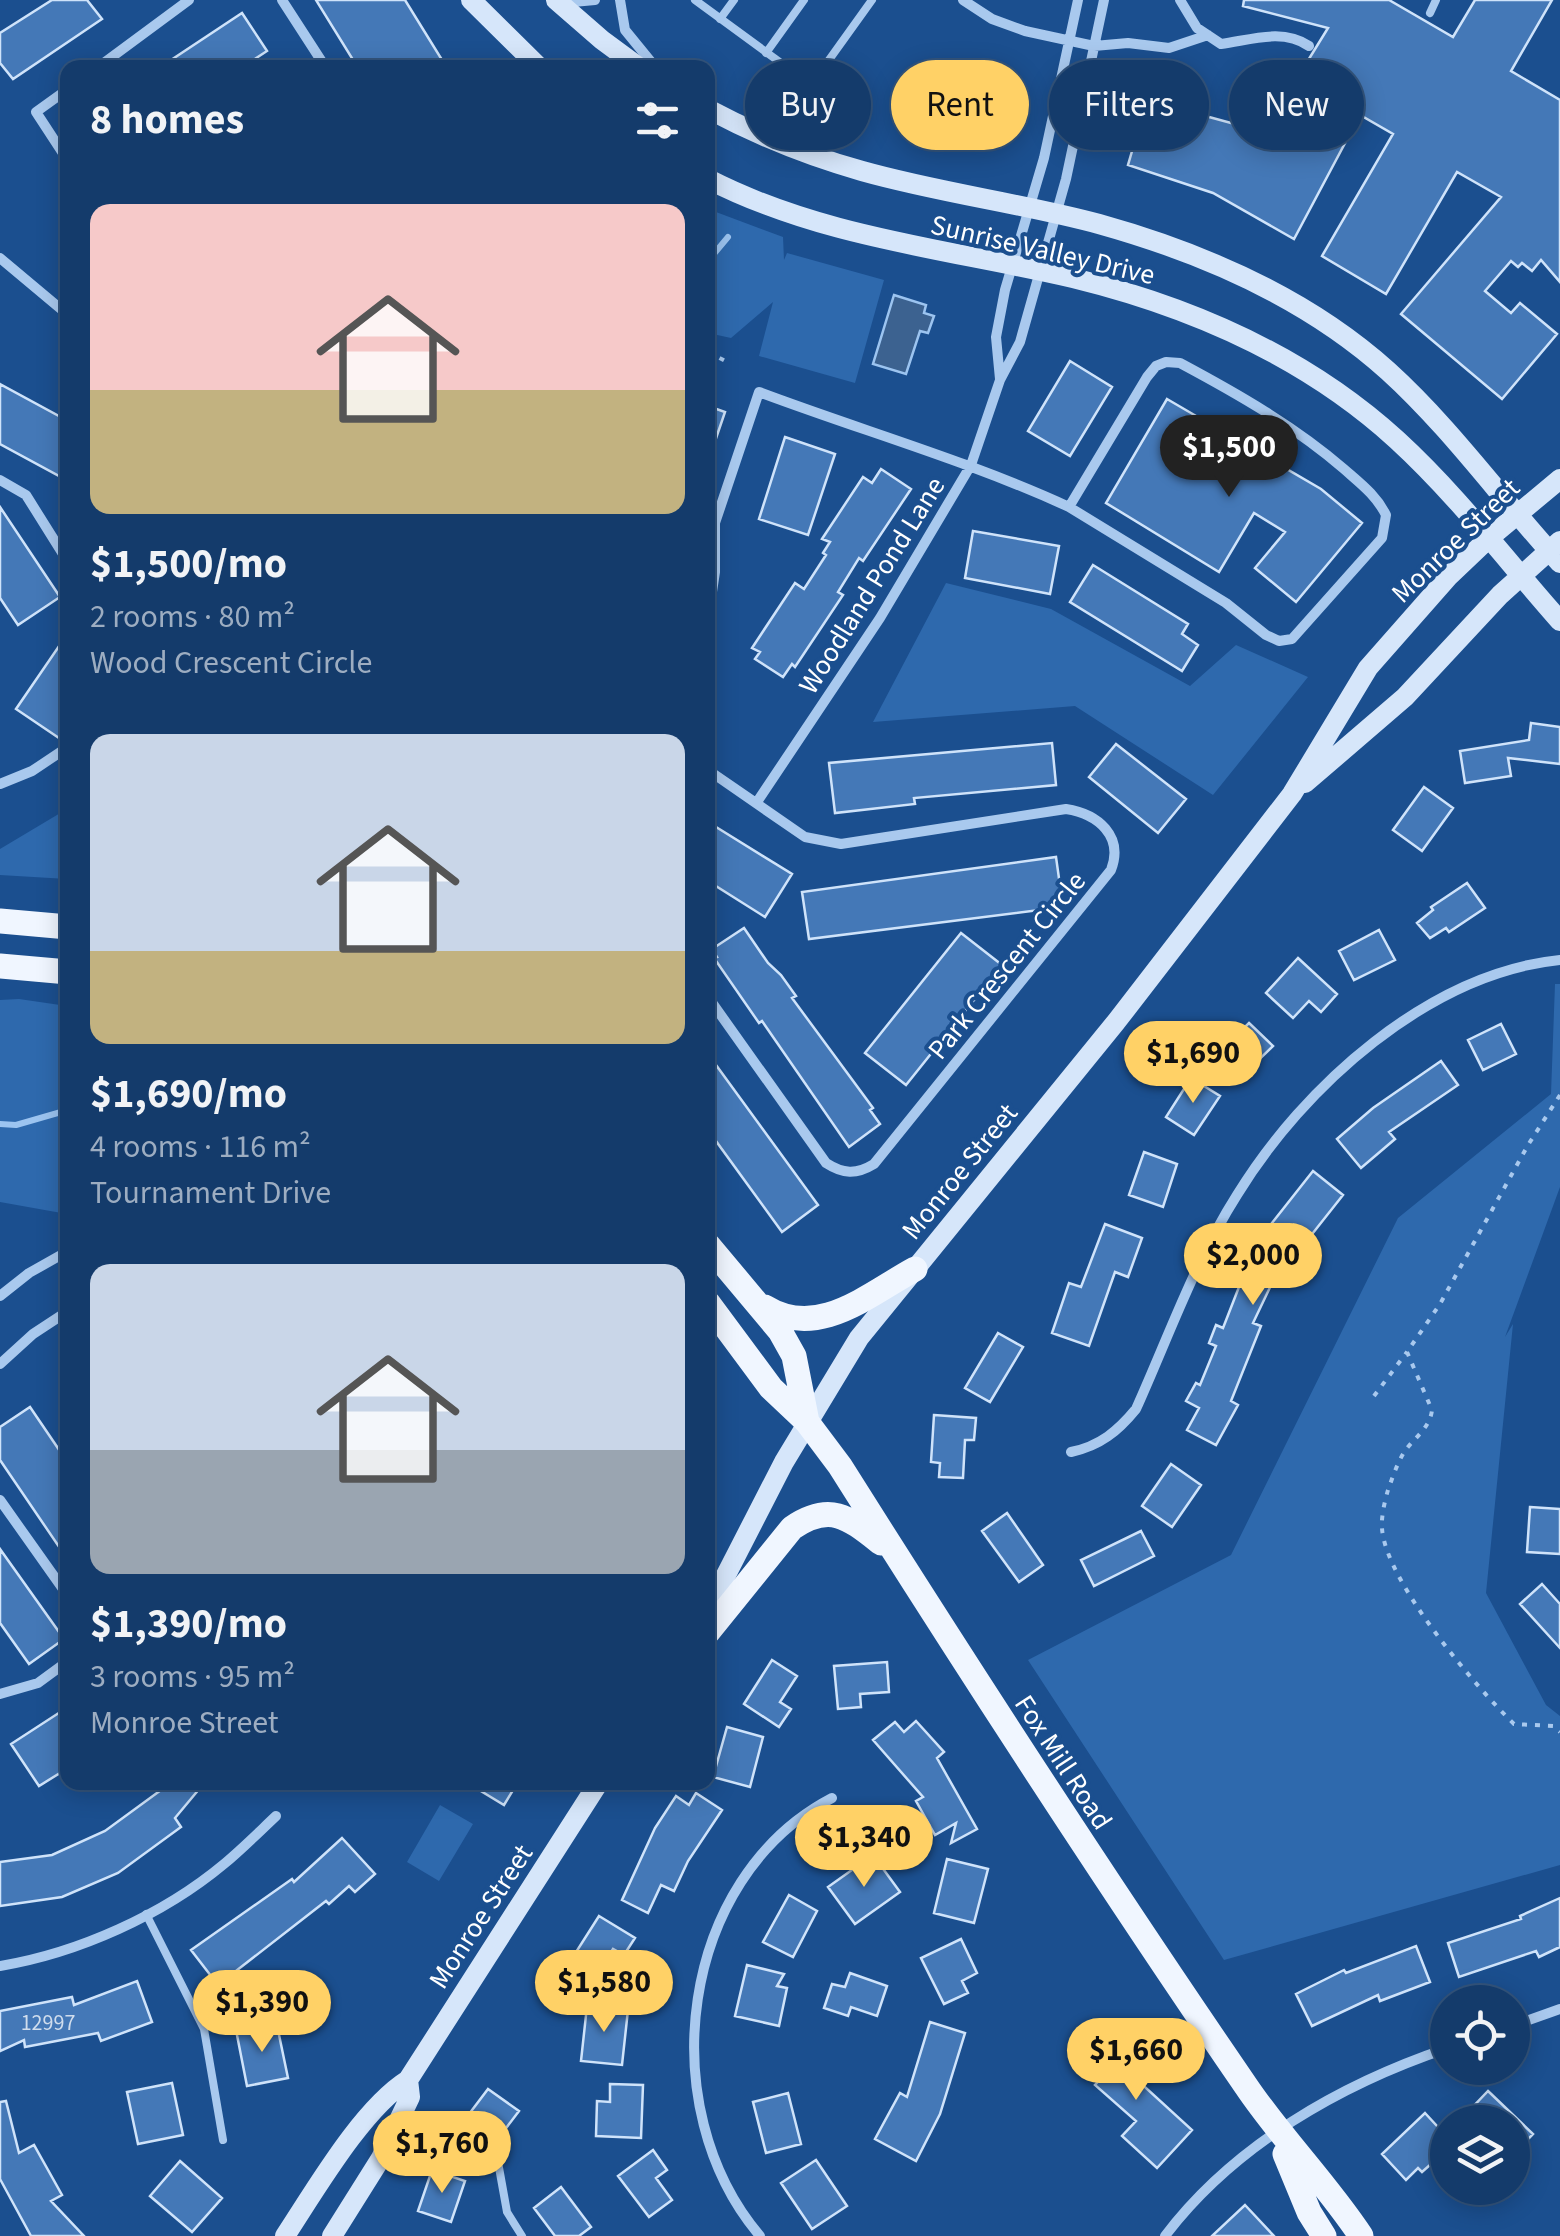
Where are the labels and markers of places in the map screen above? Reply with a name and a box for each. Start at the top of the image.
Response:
pin: $1,500 [1148,415,1310,500]
pin: $1,690 [1112,1021,1274,1106]
pin: $2,000 [1172,1223,1334,1308]
pin: $1,340 [783,1805,945,1890]
pin: $1,580 [523,1950,685,2035]
pin: $1,390 [181,1970,343,2055]
pin: $1,660 [1055,2018,1217,2103]
pin: $1,760 [361,2111,523,2196]

